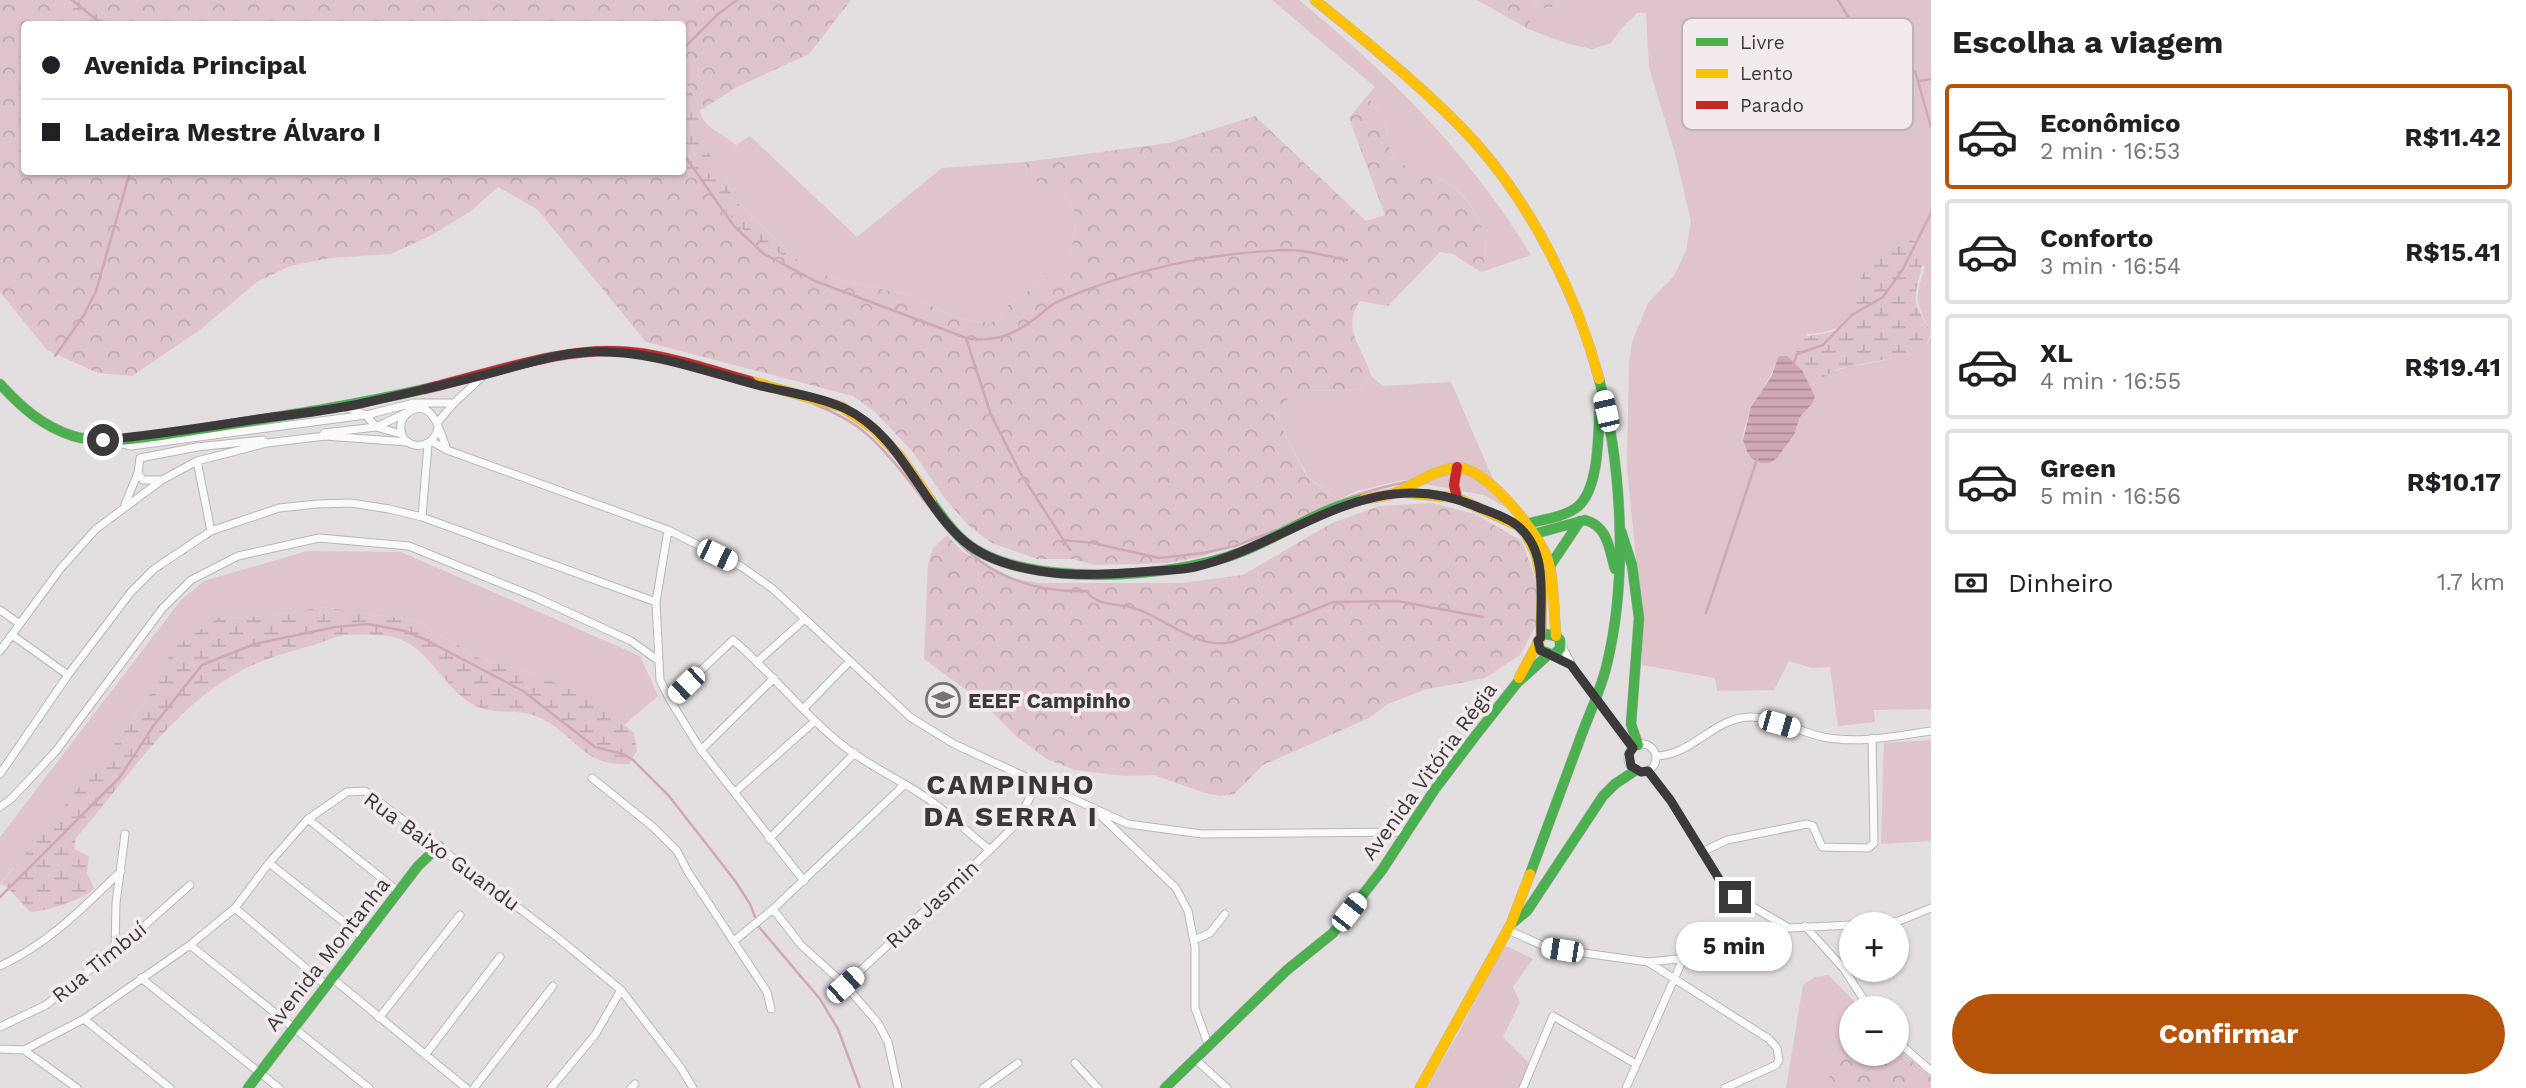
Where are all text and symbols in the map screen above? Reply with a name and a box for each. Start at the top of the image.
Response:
legend [1682,18,1913,130]
text: Escolha a viagem [1952,23,2223,61]
text: Livre [1740,31,1785,54]
text: Avenida Principal [84,50,306,80]
text: Lento [1740,62,1793,85]
text: Parado [1740,94,1804,117]
icon: car [1956,105,2019,168]
text: Econômico [2040,108,2181,138]
text: Ladeira Mestre Álvaro I [84,117,381,147]
text: R$11.42 [2405,122,2501,152]
text: 2 min · 16:53 [2040,138,2181,165]
icon: car [1956,220,2019,283]
text: Conforto [2040,223,2153,253]
text: R$15.41 [2405,237,2501,267]
text: 3 min · 16:54 [2040,253,2181,280]
icon: car [1956,335,2019,398]
text: XL [2040,338,2073,368]
text: R$19.41 [2405,352,2501,382]
text: 4 min · 16:55 [2040,368,2181,395]
car [1592,388,1621,434]
route start [87,424,119,456]
icon: car [1956,450,2019,513]
text: Green [2040,453,2116,483]
text: R$10.17 [2407,467,2501,497]
text: 5 min · 16:56 [2040,483,2181,510]
car [694,536,741,574]
icon: cash [1952,564,1990,602]
text: Dinheiro [2008,568,2113,598]
text: 1.7 km [2437,569,2505,596]
car [664,663,709,707]
street label: Avenida Vitória Régia [1356,677,1502,865]
school or university icon: EEEF Campinho [924,681,962,719]
place label: EEEF Campinho [968,688,1131,713]
car [1756,708,1803,740]
district label: CAMPINHO DA SERRA I [923,768,1099,833]
street label: Rua Baixo Guandu [359,786,525,916]
street label: Rua Jasmin [880,855,984,953]
street label: Avenida Montanha [259,872,395,1036]
route end [1719,881,1751,913]
car [1328,889,1371,935]
map controls [1839,912,1909,1066]
button: + [1839,912,1909,982]
street label: Rua Timbuí [47,916,152,1008]
callout: 5 min [1677,922,1793,970]
text: 5 min [1703,933,1765,960]
car [1540,936,1585,964]
car [823,963,868,1007]
button: Confirmar [1952,994,2505,1074]
button: − [1839,996,1909,1066]

